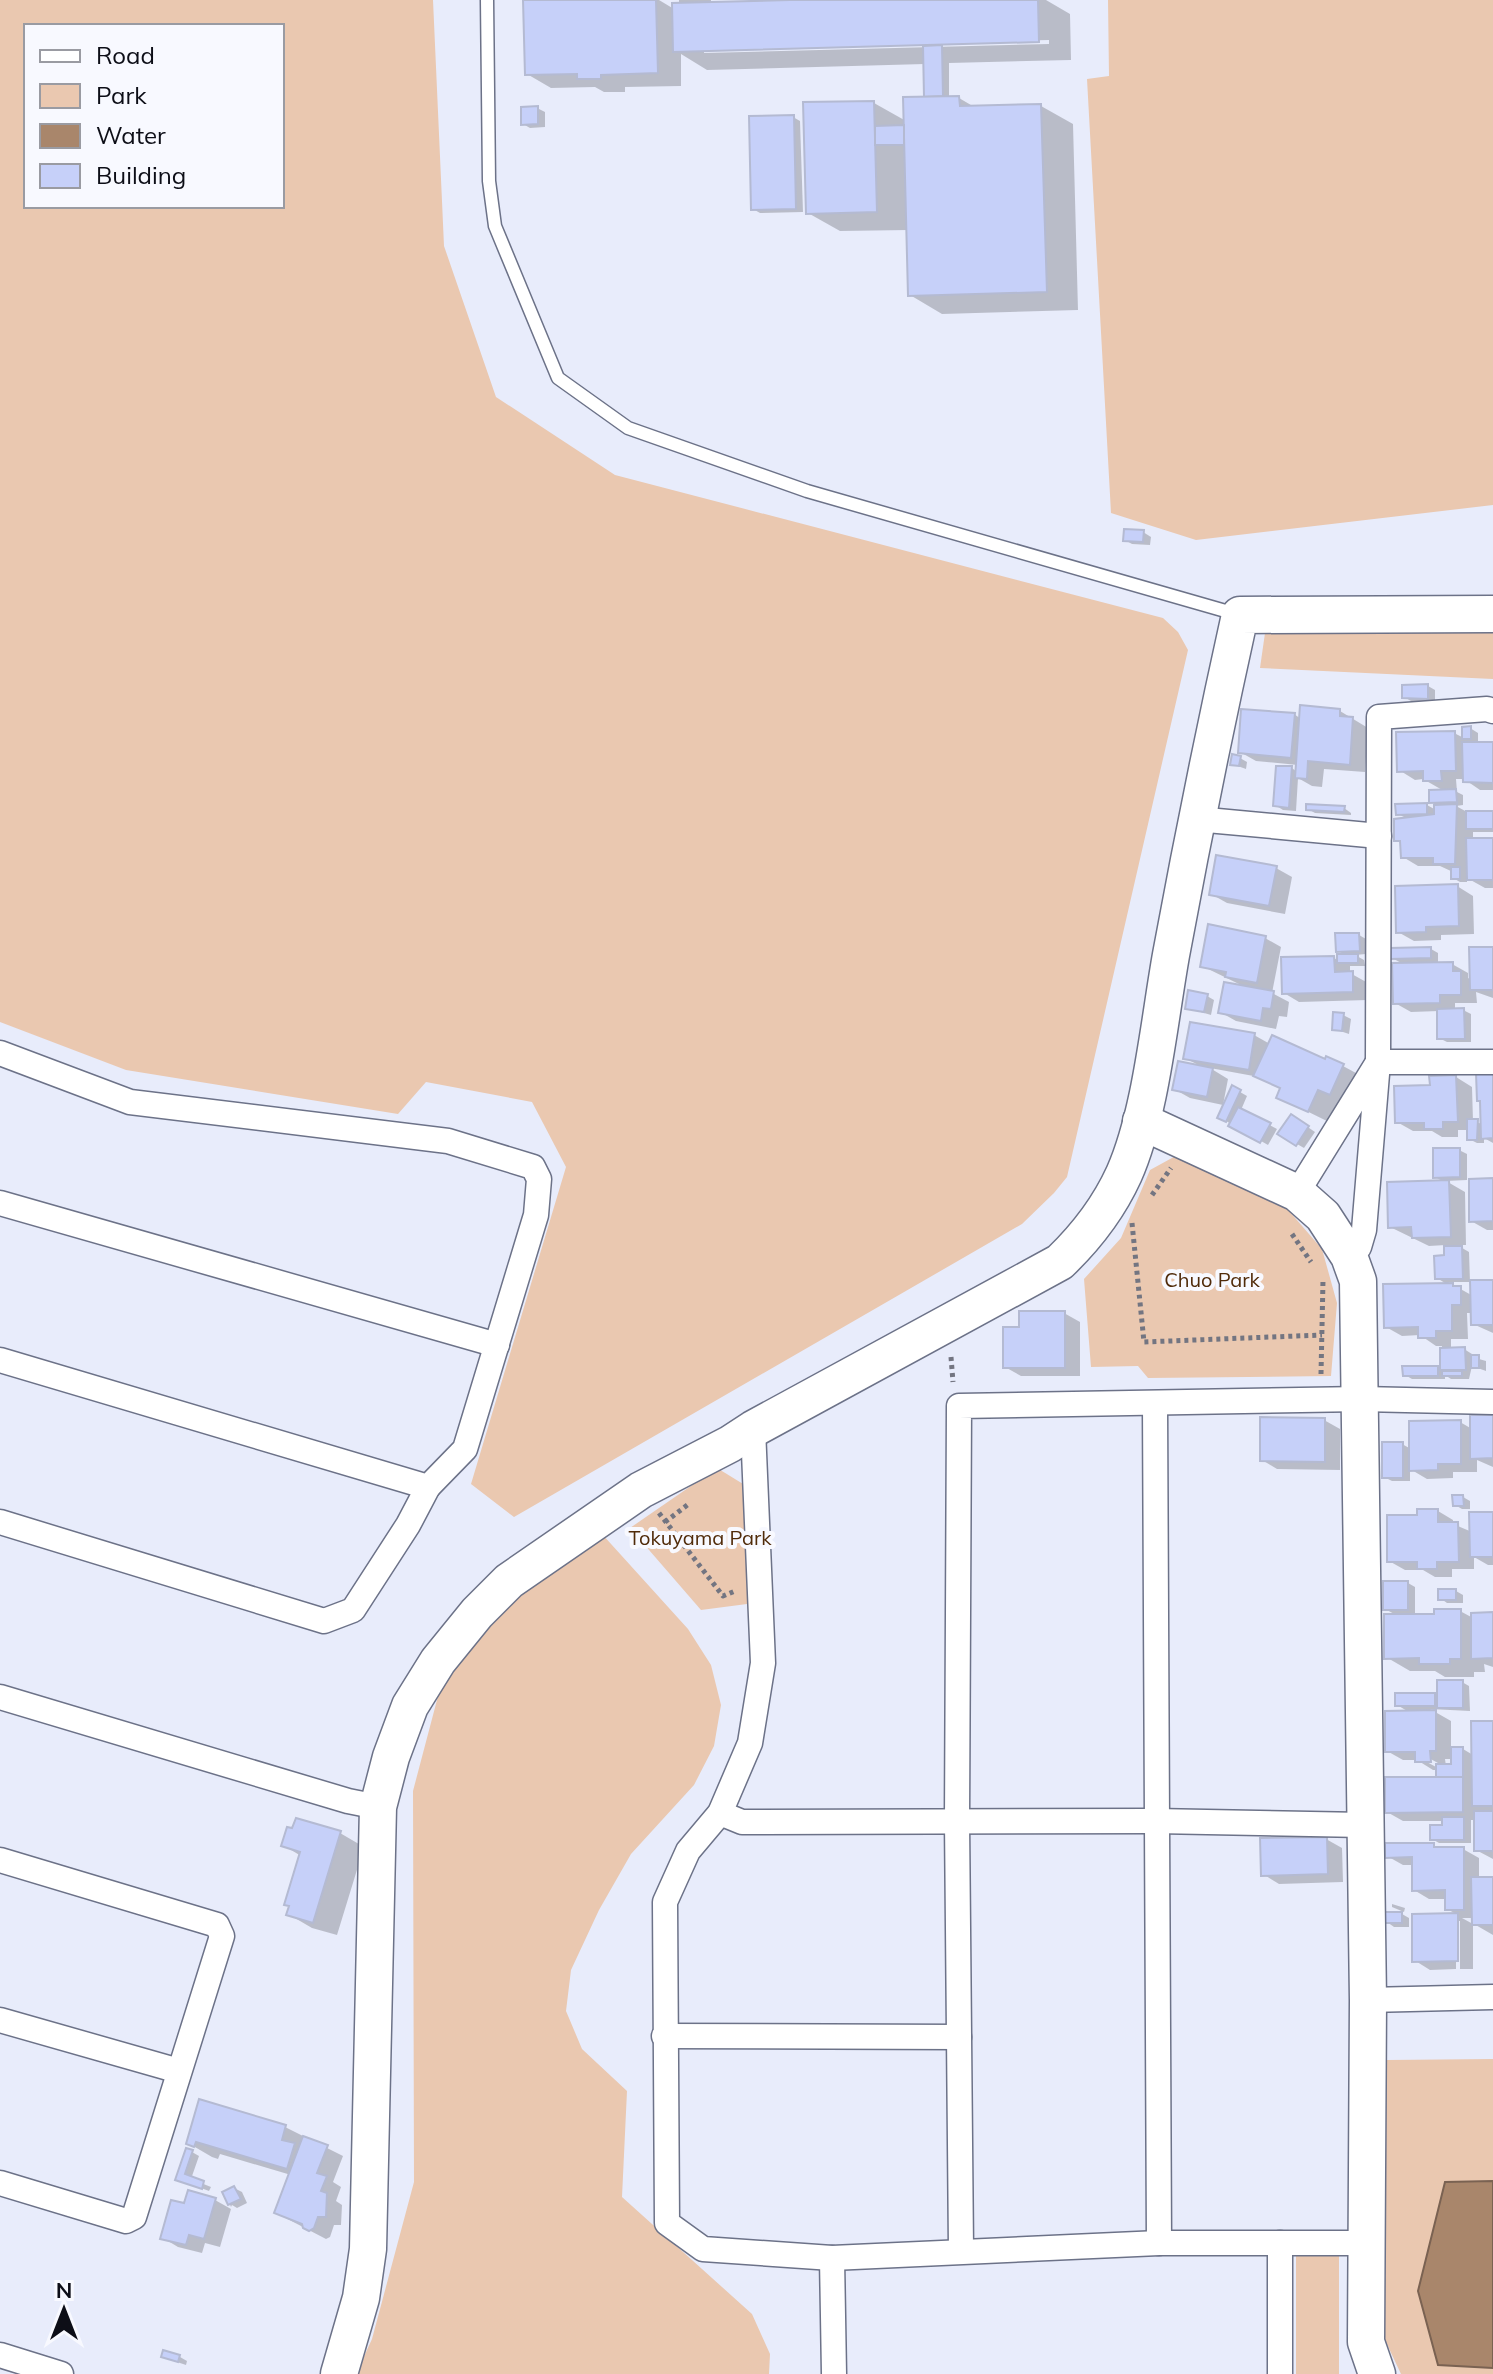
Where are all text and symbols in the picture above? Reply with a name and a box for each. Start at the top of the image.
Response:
legend [24,24,284,208]
text: Road [96,40,155,70]
text: Park [96,80,147,110]
text: Water [96,120,166,150]
text: Building [96,160,186,190]
park label: Chuo Park [1164,1267,1261,1292]
park label: Tokuyama Park [628,1525,772,1550]
north arrow [24,2270,104,2350]
text: N [56,2276,72,2304]

